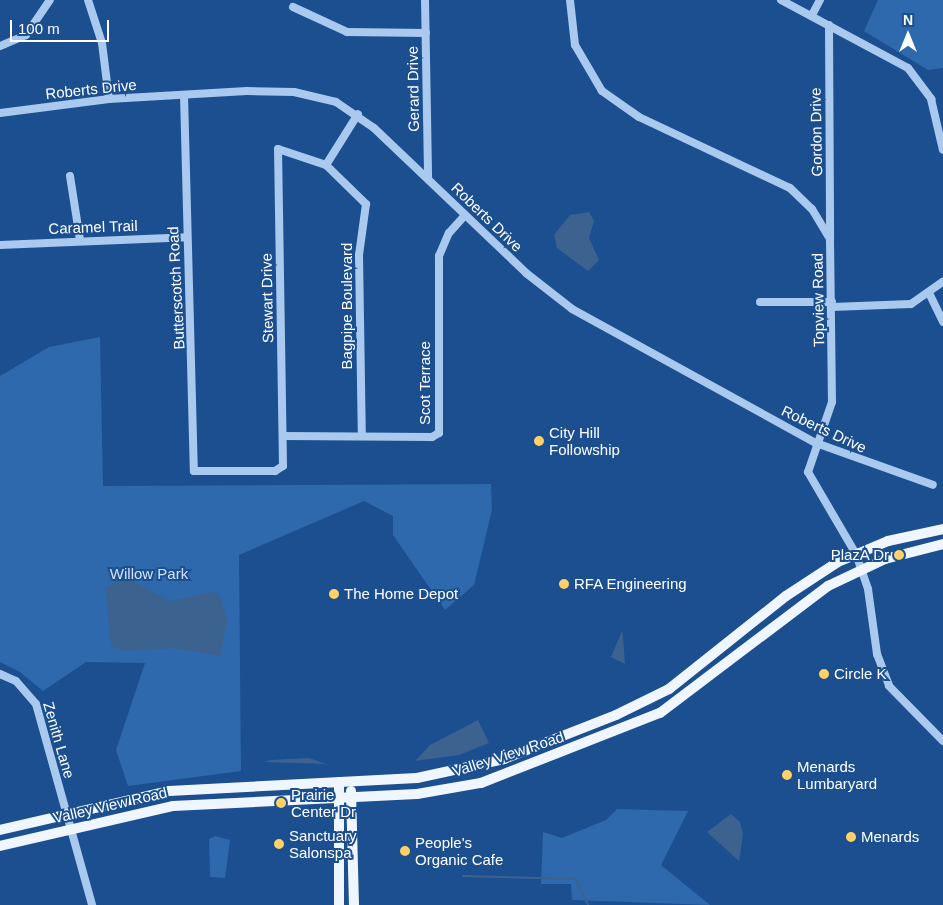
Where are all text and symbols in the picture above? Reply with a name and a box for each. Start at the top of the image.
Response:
scale bar [12,10,111,42]
north arrow [883,10,933,60]
text: N [903,12,913,28]
text: 100 m [18,20,60,37]
street label: Gerard Drive [403,46,423,132]
street label: Roberts Drive [44,75,138,103]
street label: Gordon Drive [806,87,826,177]
street label: Roberts Drive [448,179,526,255]
street label: Caramel Trail [48,216,138,238]
street label: Butterscotch Road [164,226,188,350]
street label: Bagpipe Boulevard [338,243,356,369]
street label: Stewart Drive [257,253,277,343]
street label: Topview Road [808,253,828,347]
street label: Scot Terrace [416,341,434,425]
street label: Roberts Drive [779,401,869,457]
place label: City Hill Followship [549,423,620,458]
marker: City Hill Followship [533,435,545,447]
place label: PlazA Dr [830,546,889,564]
marker: PlazA Dr [893,549,905,561]
park label: Willow Park [110,565,188,583]
place label: RFA Engineering [574,575,687,593]
marker: RFA Engineering [558,578,570,590]
place label: The Home Depot [344,585,458,603]
marker: The Home Depot [328,588,340,600]
place label: Circle K [834,665,887,683]
marker: Circle K [818,668,830,680]
street label: Zenith Lane [39,699,79,781]
street label: Valley View Road [450,727,566,781]
place label: Menards Lumbaryard [797,757,877,792]
marker: Menards Lumbaryard [781,769,793,781]
street label: Valley View Road [51,783,169,827]
place label: Prairie Center Dr [291,785,356,820]
marker: Prairie Center Dr [275,797,287,809]
place label: Sanctuary Salonspa [289,826,357,861]
place label: Menards [861,828,919,846]
marker: Menards [845,831,857,843]
place label: People's Organic Cafe [415,833,503,868]
marker: Sanctuary Salonspa [273,838,285,850]
marker: People's Organic Cafe [399,845,411,857]

